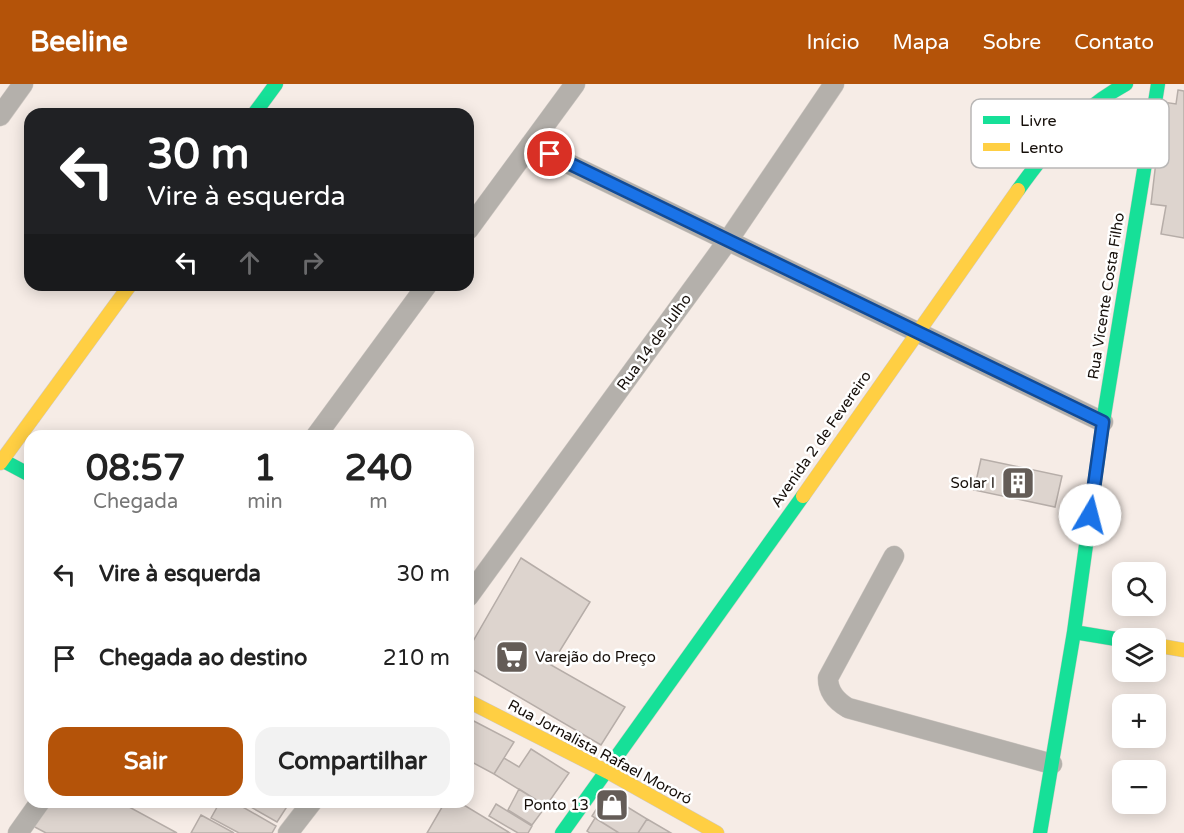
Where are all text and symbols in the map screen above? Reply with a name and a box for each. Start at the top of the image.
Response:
text: Beeline [30,25,128,59]
text: Início [807,30,859,55]
text: Mapa [892,30,950,55]
text: Sobre [983,30,1041,55]
text: Contato [1074,30,1154,55]
legend [971,99,1169,168]
text: Livre [1020,111,1057,131]
pin [524,128,575,179]
text: 30 m [147,129,249,180]
icon: left [48,132,126,210]
icon: arrive [533,137,566,170]
text: Lento [1020,138,1064,158]
text: Vire à esquerda [147,180,346,213]
street label: Rua Vicente Costa Filho [1084,211,1128,381]
icon: left [170,246,203,279]
icon: ahead [233,246,266,279]
icon: right [296,246,329,279]
street label: Rua 14 de Julho [613,290,695,394]
street label: Avenida 2 de Fevereiro [767,367,875,511]
text: 08:57 [86,447,186,490]
text: 1 [254,447,276,490]
text: 240 [344,447,412,490]
building icon: Solar I [1000,465,1036,501]
place label: Solar I [951,474,995,492]
position arrow [1058,483,1122,547]
text: Chegada [93,490,178,514]
text: min [247,490,283,514]
text: m [369,490,388,514]
icon: left [48,558,81,591]
text: Vire à esquerda [99,561,261,587]
text: 30 m [396,561,450,587]
map controls [1112,562,1166,814]
button: search [1112,562,1166,616]
button: layers [1112,628,1166,682]
supermarket icon: Varejão do Preço [494,639,530,675]
icon: arrive [48,642,81,675]
text: Chegada ao destino [99,645,307,671]
text: 210 m [383,645,450,671]
place label: Varejão do Preço [535,648,656,666]
button: + [1112,694,1166,748]
street label: Rua Jornalista Rafael Mororó [505,696,695,808]
button: Sair [48,727,243,796]
button: Compartilhar [255,727,450,796]
button: − [1112,760,1166,814]
shop icon: Ponto 13 [594,787,630,823]
place label: Ponto 13 [524,796,589,814]

